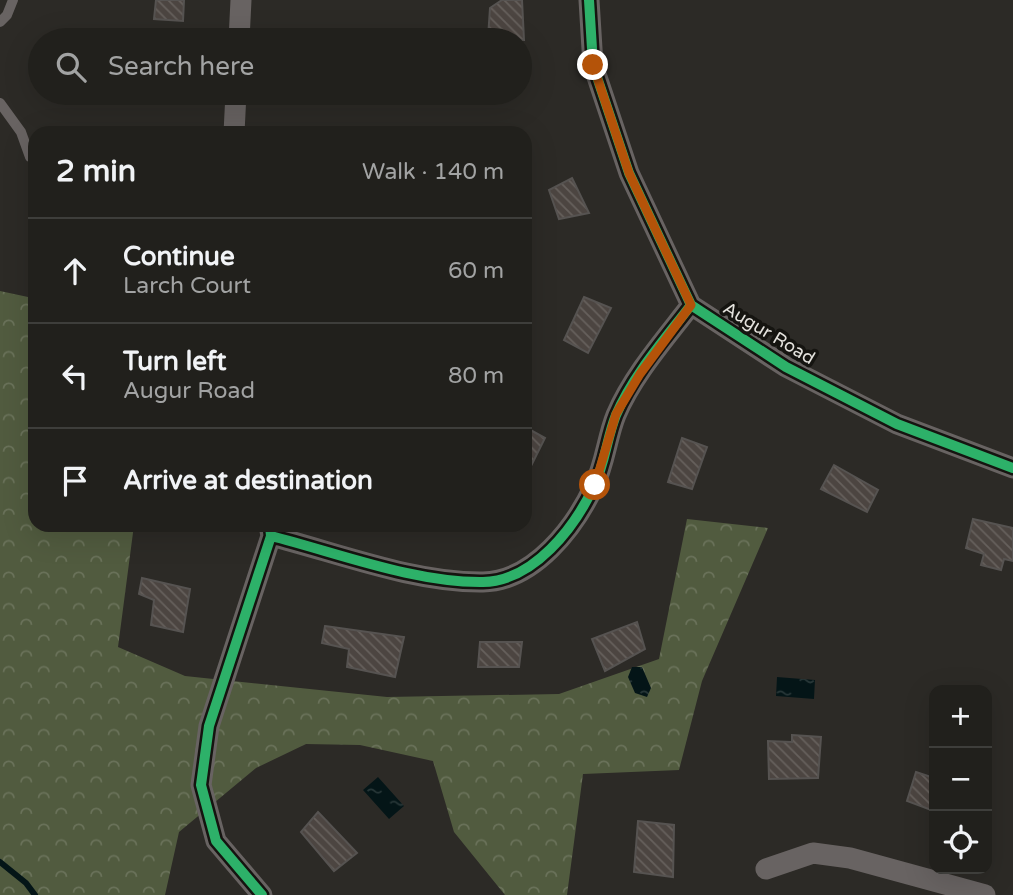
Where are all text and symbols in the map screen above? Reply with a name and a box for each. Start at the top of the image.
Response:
search box [28,28,532,105]
icon: search [52,48,90,86]
route end [577,49,608,80]
text: Search here [108,51,254,82]
text: 2 min [56,153,136,190]
text: Walk · 140 m [362,158,504,186]
text: Continue [123,241,235,272]
icon: ahead [56,252,94,290]
text: 60 m [448,257,504,285]
text: Larch Court [123,272,251,300]
street label: Augur Road [719,297,819,369]
text: Turn left [123,346,226,377]
icon: left [56,357,94,395]
text: 80 m [448,362,504,390]
text: Augur Road [123,377,255,405]
icon: arrive [56,462,94,500]
text: Arrive at destination [123,465,373,496]
route start [579,469,610,500]
map controls [929,685,992,874]
button: + [929,685,992,748]
button: − [929,748,992,811]
button: locate [929,811,992,874]

